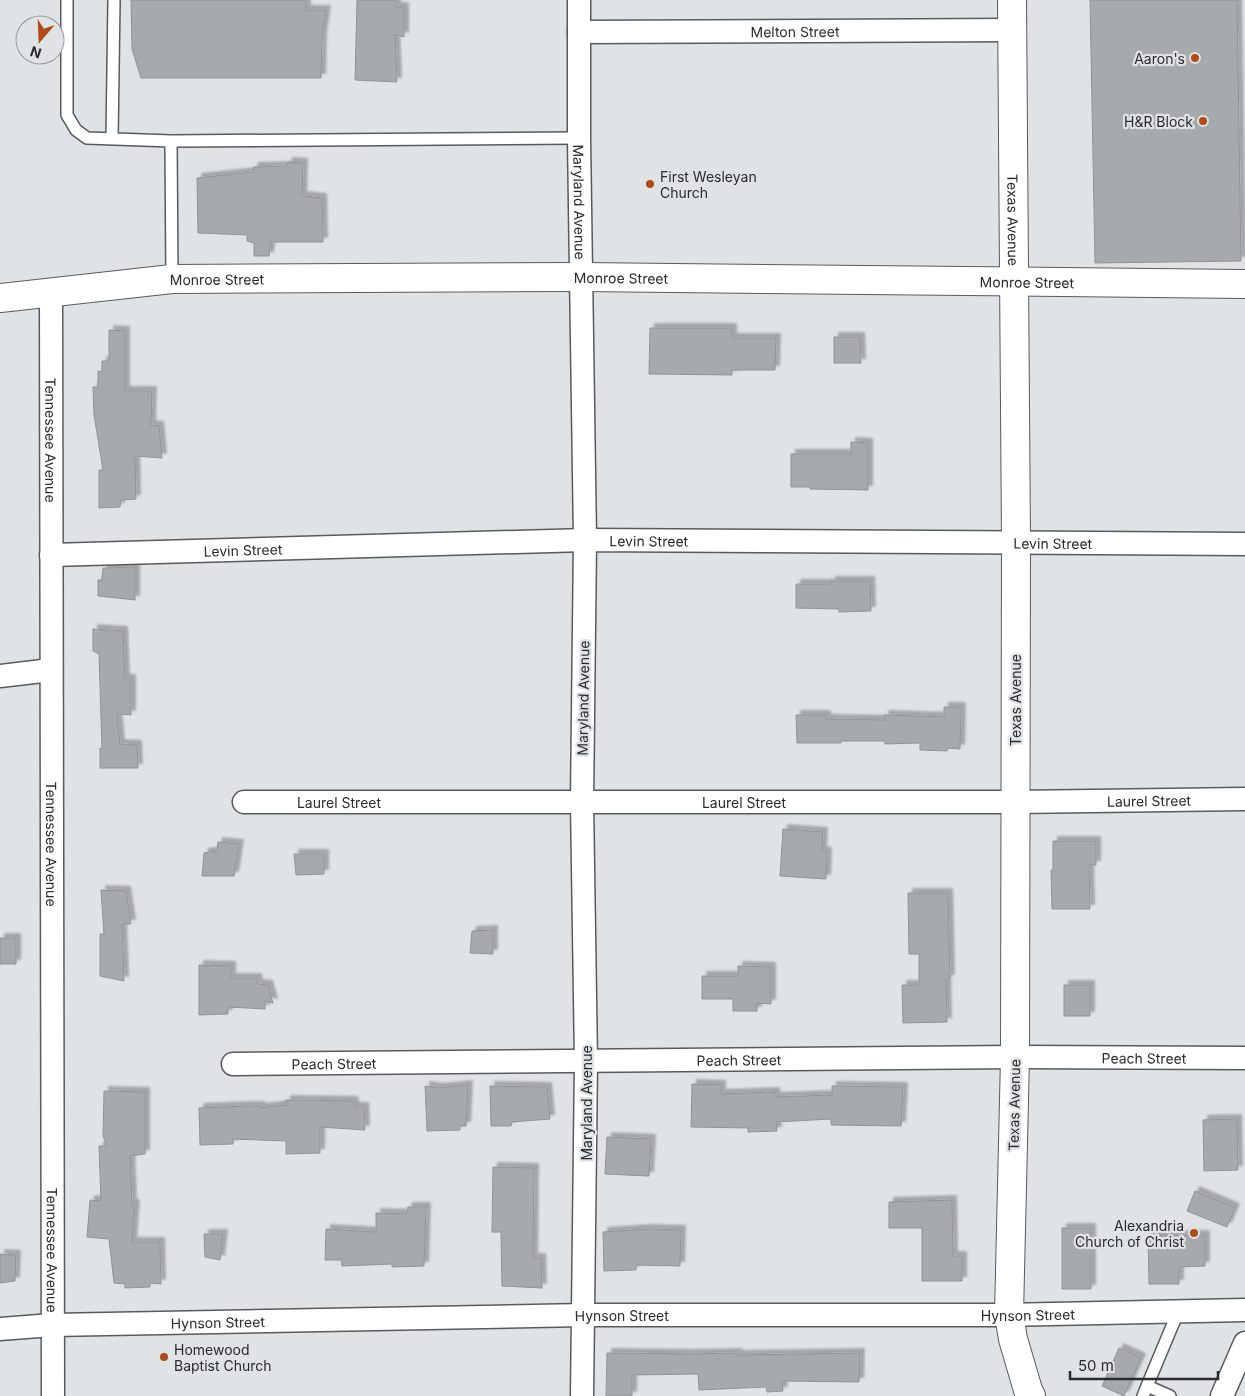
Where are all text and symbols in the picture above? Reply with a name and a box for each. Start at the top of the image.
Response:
north arrow [15,15,65,65]
street label: Melton Street [750,22,840,40]
text: N [28,43,43,63]
place label: Aaron's [1134,50,1185,67]
marker: Aaron's [1189,52,1201,64]
place label: H&R Block [1124,113,1193,130]
marker: H&R Block [1197,115,1209,127]
street label: Maryland Avenue [571,144,589,260]
place label: First Wesleyan Church [660,168,757,201]
street label: Texas Avenue [1005,174,1022,266]
marker: First Wesleyan Church [644,178,656,190]
street label: Monroe Street [574,268,669,286]
street label: Monroe Street [170,270,265,288]
street label: Monroe Street [980,273,1075,291]
street label: Tennessee Avenue [43,377,60,503]
street label: Levin Street [609,532,689,549]
street label: Levin Street [1013,534,1093,552]
street label: Levin Street [203,540,283,559]
street label: Maryland Avenue [573,640,593,756]
street label: Texas Avenue [1007,654,1024,746]
street label: Tennessee Avenue [43,781,61,907]
street label: Laurel Street [1107,791,1192,809]
street label: Laurel Street [297,794,382,811]
street label: Laurel Street [702,794,787,811]
street label: Maryland Avenue [578,1045,595,1161]
street label: Peach Street [1102,1049,1187,1066]
street label: Peach Street [696,1051,782,1068]
street label: Peach Street [291,1054,377,1072]
street label: Texas Avenue [1005,1059,1023,1151]
street label: Tennessee Avenue [44,1187,61,1313]
place label: Alexandria Church of Christ [1075,1217,1184,1250]
marker: Alexandria Church of Christ [1188,1227,1200,1239]
street label: Hynson Street [981,1305,1075,1324]
street label: Hynson Street [574,1306,669,1324]
street label: Hynson Street [171,1312,265,1331]
place label: Homewood Baptist Church [174,1341,272,1374]
scale bar [1070,1348,1218,1380]
marker: Homewood Baptist Church [158,1351,170,1363]
text: 50 m [1078,1356,1114,1375]

